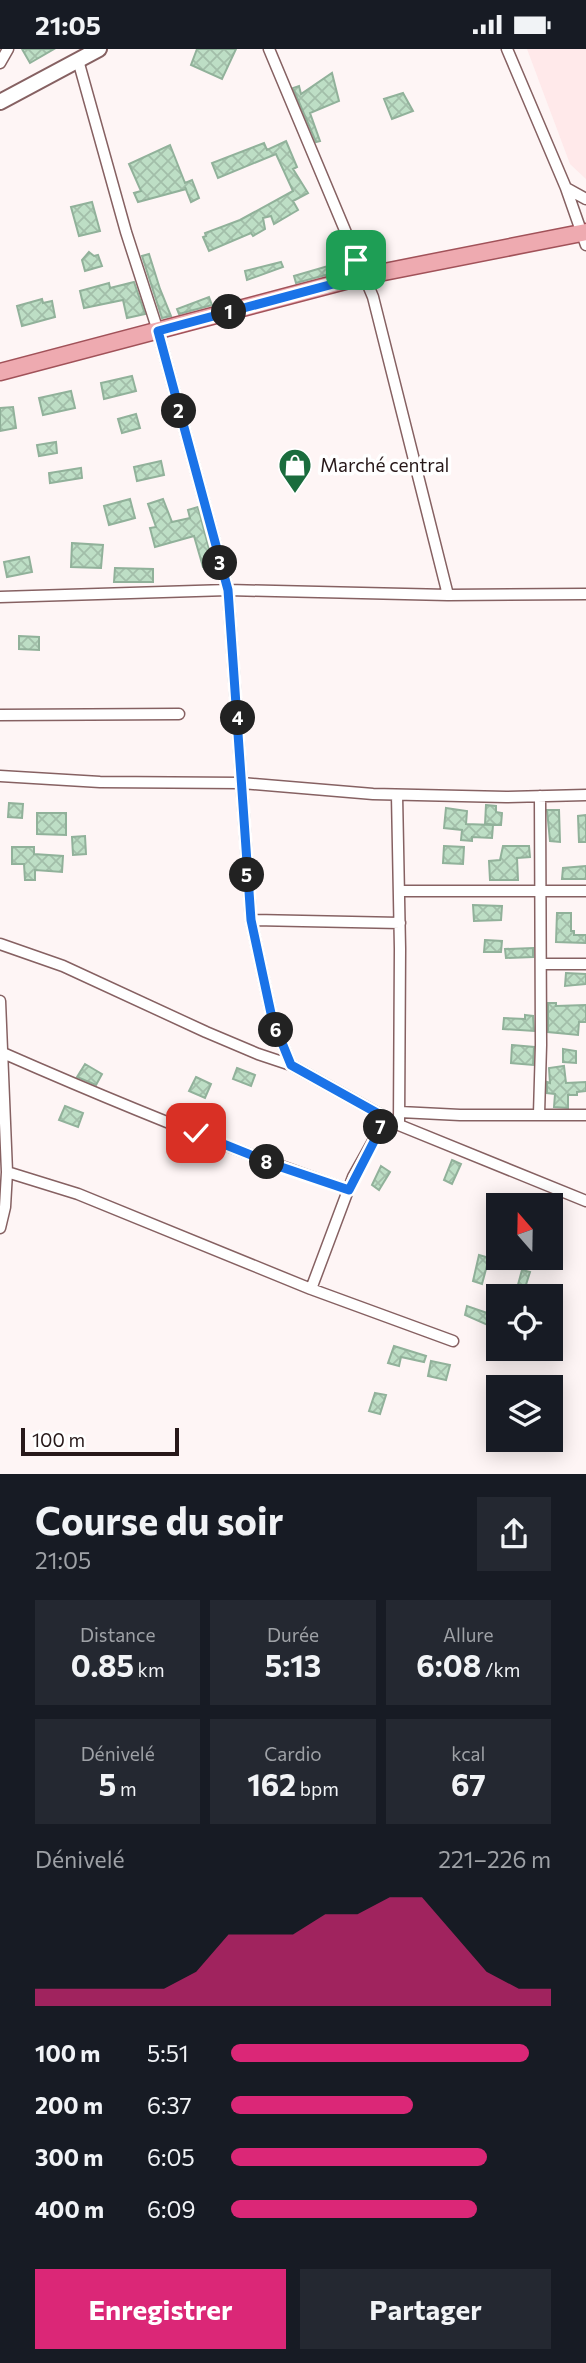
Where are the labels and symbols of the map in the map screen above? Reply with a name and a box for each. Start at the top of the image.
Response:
pin [326,230,386,290]
pin: 1 [212,295,246,329]
pin: 2 [162,393,196,429]
shop icon: Marché central [276,446,314,495]
place label: Marché central [320,453,449,476]
pin: 3 [202,545,238,581]
pin: 4 [220,701,256,735]
pin: 5 [230,857,264,893]
pin: 6 [258,1013,294,1047]
pin [166,1103,226,1163]
pin: 7 [364,1109,398,1145]
pin: 8 [250,1145,284,1179]
north arrow [486,1193,564,1271]
scale bar [21,1425,178,1457]

